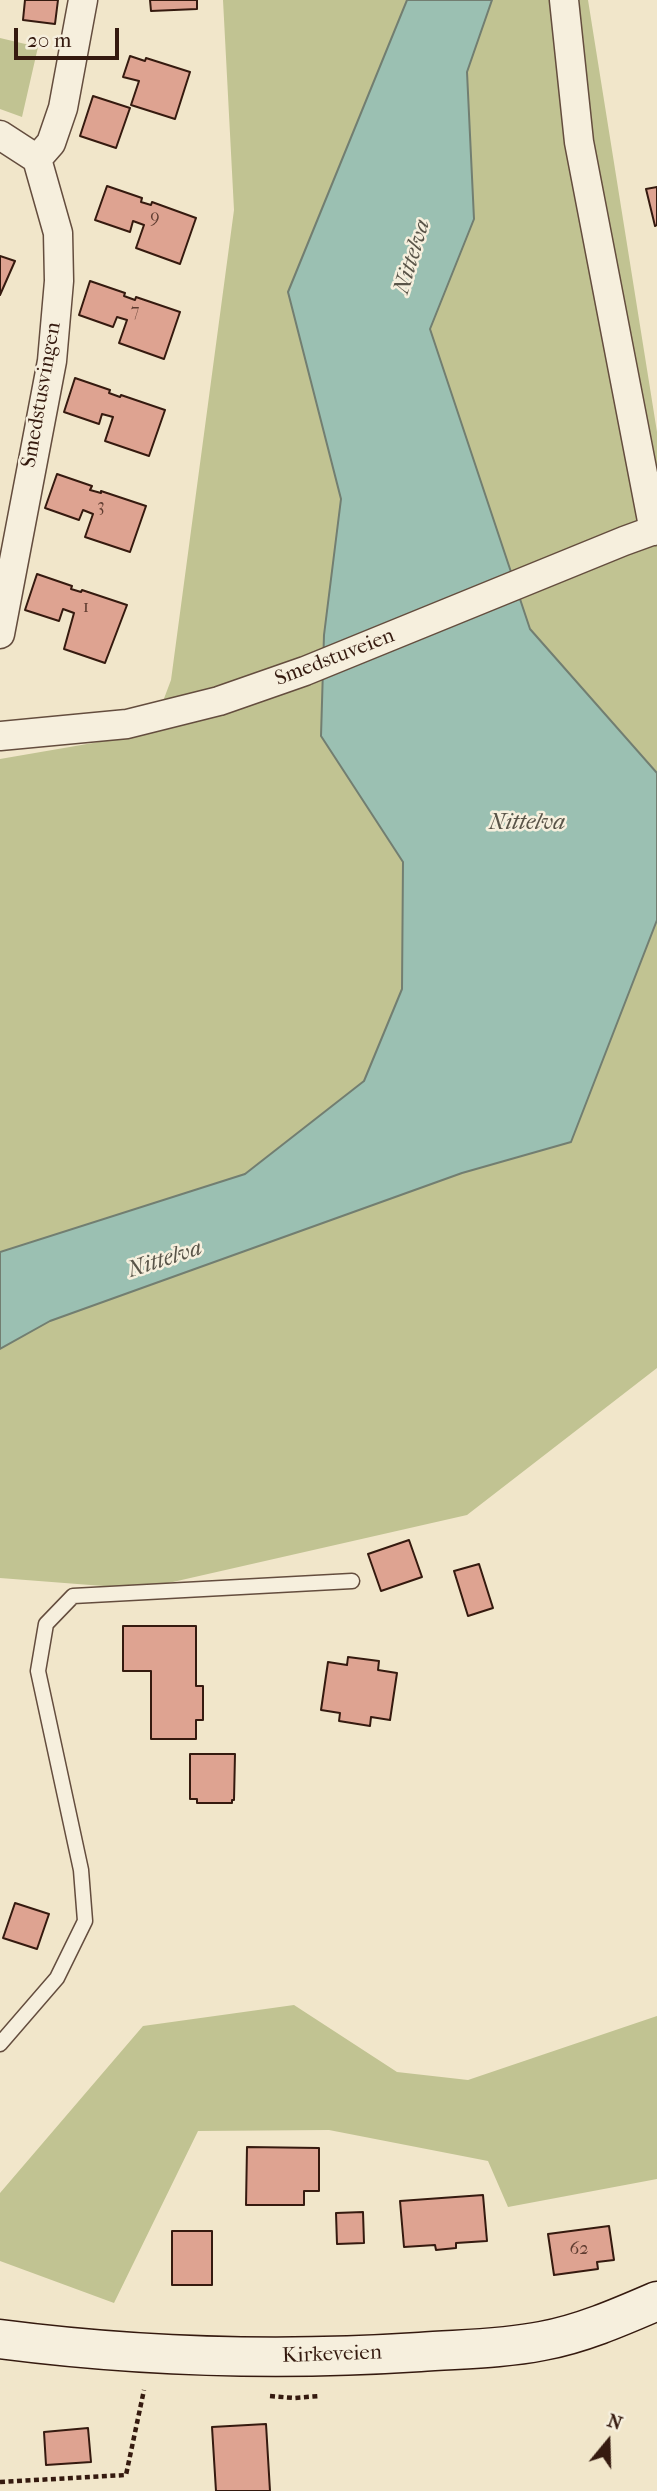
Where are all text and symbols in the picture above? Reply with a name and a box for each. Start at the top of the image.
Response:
scale bar [18,14,122,58]
text: 20 m [27,28,71,52]
house number: 9 [150,207,160,229]
water label: Nittelva [389,216,437,298]
house number: 7 [131,301,139,323]
street label: Smedstusvingen [17,320,67,470]
house number: 3 [97,496,105,518]
house number: 1 [83,597,89,619]
street label: Smedstuveien [272,624,398,692]
water label: Nittelva [489,809,565,837]
water label: Nittelva [124,1235,206,1285]
house number: 62 [569,2239,589,2261]
street label: Kirkeveien [282,2341,382,2369]
north arrow [573,2407,643,2477]
text: N [604,2409,625,2435]

